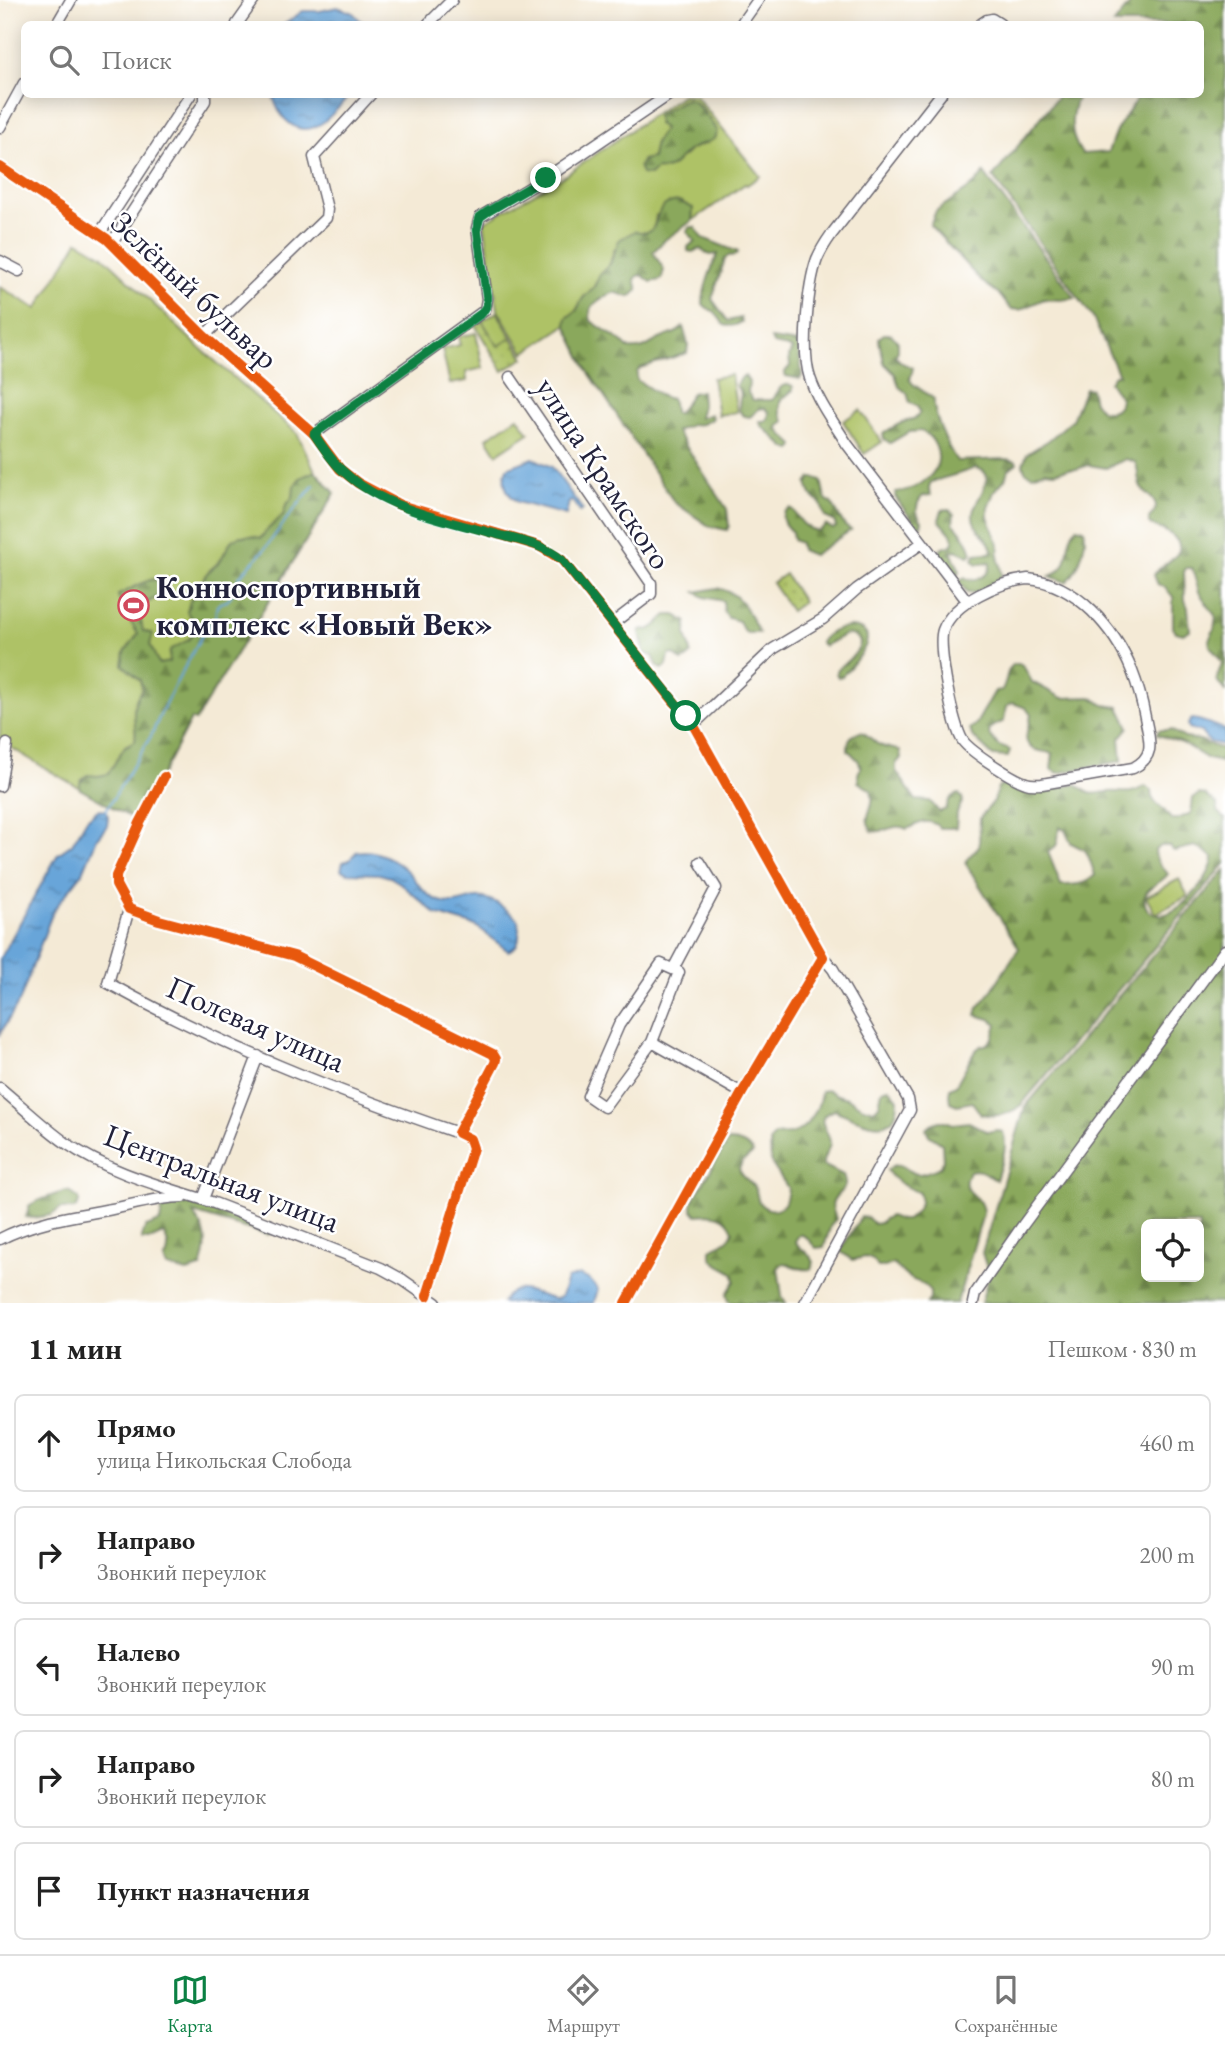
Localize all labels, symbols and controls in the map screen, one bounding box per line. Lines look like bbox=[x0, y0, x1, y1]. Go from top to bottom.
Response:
search box bbox=[21, 21, 1204, 98]
icon: search bbox=[45, 41, 83, 79]
text: Поиск bbox=[101, 43, 172, 77]
route end bbox=[530, 162, 561, 193]
street label: Зелёный бульвар bbox=[102, 201, 288, 379]
street label: улица Крамского bbox=[526, 369, 682, 577]
place label: Конноспортивный комплекс «Новый Век» bbox=[156, 566, 493, 645]
sports icon: Конноспортивный комплекс «Новый Век» bbox=[116, 588, 150, 622]
route start bbox=[670, 700, 701, 731]
street label: Полевая улица bbox=[160, 966, 352, 1082]
street label: Центральная улица bbox=[98, 1114, 346, 1242]
map controls bbox=[1141, 1219, 1204, 1282]
button: locate bbox=[1141, 1219, 1204, 1282]
text: 11 мин bbox=[28, 1329, 122, 1368]
text: Пешком · 830 m bbox=[1048, 1334, 1197, 1364]
text: Прямо bbox=[97, 1411, 176, 1445]
icon: ahead bbox=[30, 1424, 68, 1462]
text: 460 m bbox=[1139, 1428, 1195, 1458]
text: улица Никольская Слобода bbox=[97, 1445, 352, 1475]
text: Направо bbox=[97, 1523, 195, 1557]
icon: right bbox=[30, 1536, 68, 1574]
text: 200 m bbox=[1139, 1540, 1195, 1570]
text: Звонкий переулок bbox=[97, 1557, 266, 1587]
text: Налево bbox=[97, 1635, 180, 1669]
icon: left bbox=[30, 1648, 68, 1686]
text: 90 m bbox=[1150, 1652, 1195, 1682]
text: Звонкий переулок bbox=[97, 1669, 266, 1699]
text: Направо bbox=[97, 1747, 195, 1781]
icon: right bbox=[30, 1760, 68, 1798]
text: 80 m bbox=[1150, 1764, 1195, 1794]
text: Звонкий переулок bbox=[97, 1781, 266, 1811]
icon: arrive bbox=[30, 1872, 68, 1910]
text: Пункт назначения bbox=[97, 1874, 310, 1908]
tab: Карта bbox=[167, 1971, 213, 2038]
tab: Маршрут bbox=[547, 1971, 620, 2038]
tab: Сохранённые bbox=[954, 1971, 1058, 2038]

